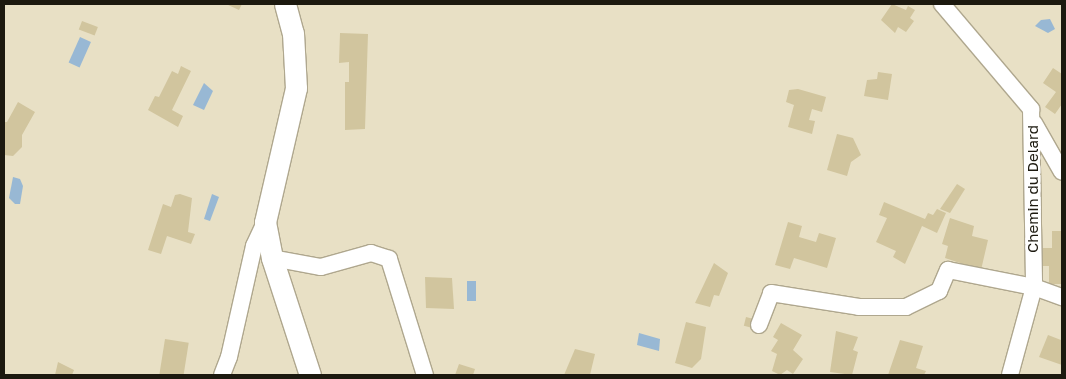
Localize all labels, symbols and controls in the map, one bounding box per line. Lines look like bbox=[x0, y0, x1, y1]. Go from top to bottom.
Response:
street label: Chemin du Delard bbox=[1024, 125, 1042, 253]

